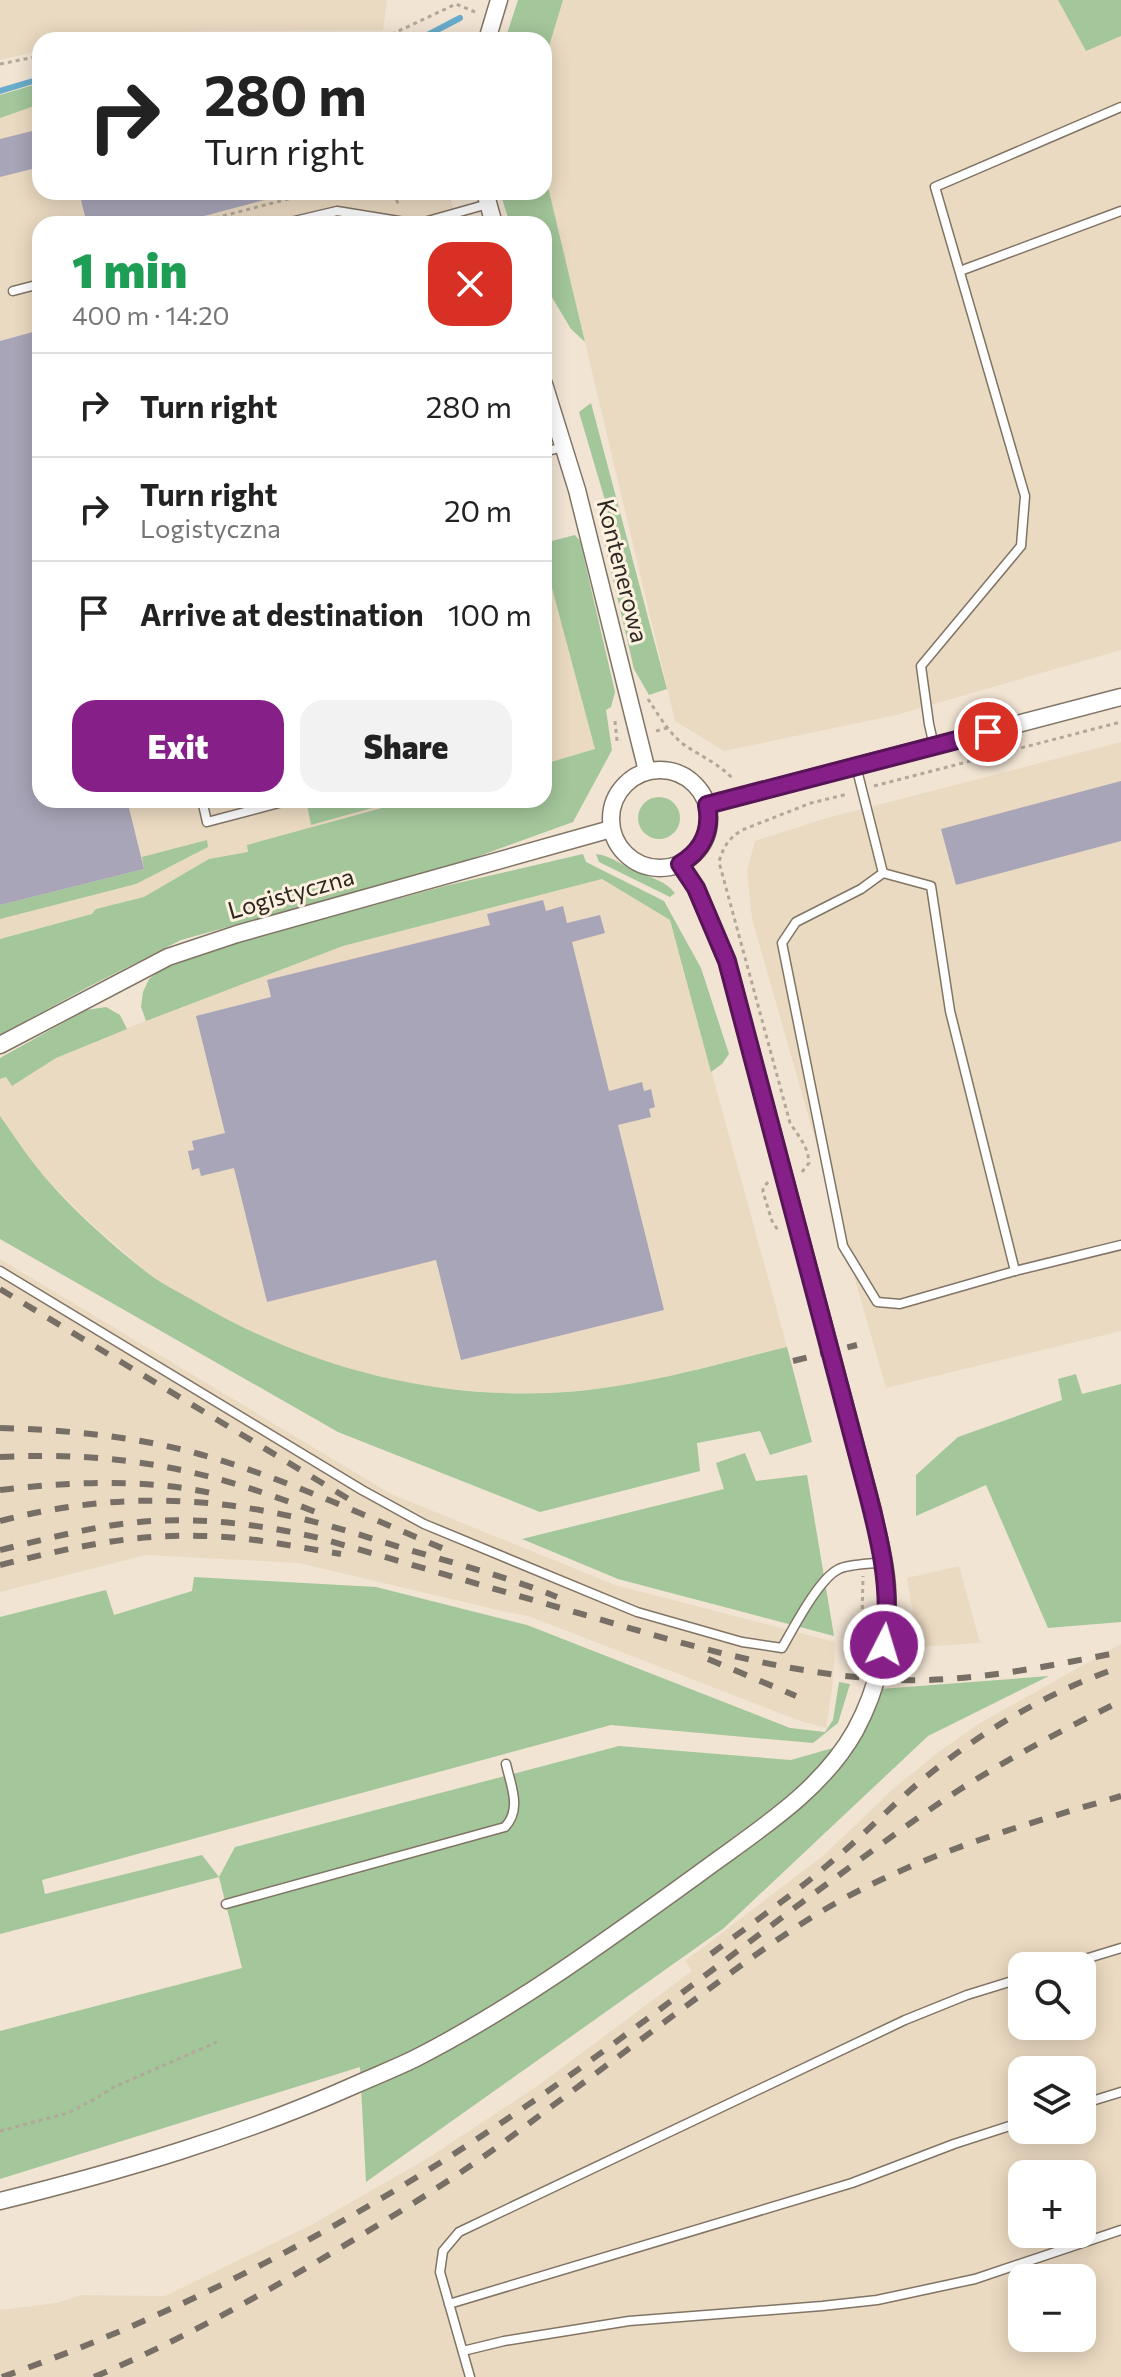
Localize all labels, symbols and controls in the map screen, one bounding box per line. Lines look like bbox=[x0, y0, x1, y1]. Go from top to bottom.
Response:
text: 280 m bbox=[204, 59, 367, 128]
icon: right bbox=[72, 64, 176, 168]
text: Turn right bbox=[204, 128, 365, 172]
text: 1 min bbox=[72, 239, 187, 298]
button: close bbox=[428, 242, 512, 326]
text: 400 m · 14:20 bbox=[72, 299, 229, 330]
icon: right bbox=[72, 383, 116, 427]
text: Turn right bbox=[140, 387, 277, 424]
text: 280 m bbox=[426, 387, 512, 424]
text: Turn right bbox=[140, 475, 277, 512]
icon: right bbox=[72, 487, 116, 531]
text: 20 m bbox=[444, 491, 512, 528]
street label: Kontenerowa bbox=[592, 496, 655, 645]
text: Logistyczna bbox=[140, 512, 281, 543]
icon: arrive bbox=[72, 591, 116, 635]
text: Arrive at destination bbox=[140, 595, 424, 632]
text: 100 m bbox=[448, 595, 532, 632]
pin bbox=[954, 698, 1022, 766]
button: Exit bbox=[72, 700, 284, 792]
button: Share bbox=[300, 700, 512, 792]
icon: arrive bbox=[966, 710, 1010, 754]
street label: Logistyczna bbox=[224, 861, 357, 924]
position arrow bbox=[842, 1603, 926, 1687]
map controls bbox=[1008, 1952, 1096, 2352]
button: search bbox=[1008, 1952, 1096, 2040]
button: layers bbox=[1008, 2056, 1096, 2144]
button: + bbox=[1008, 2160, 1096, 2248]
button: − bbox=[1008, 2264, 1096, 2352]

